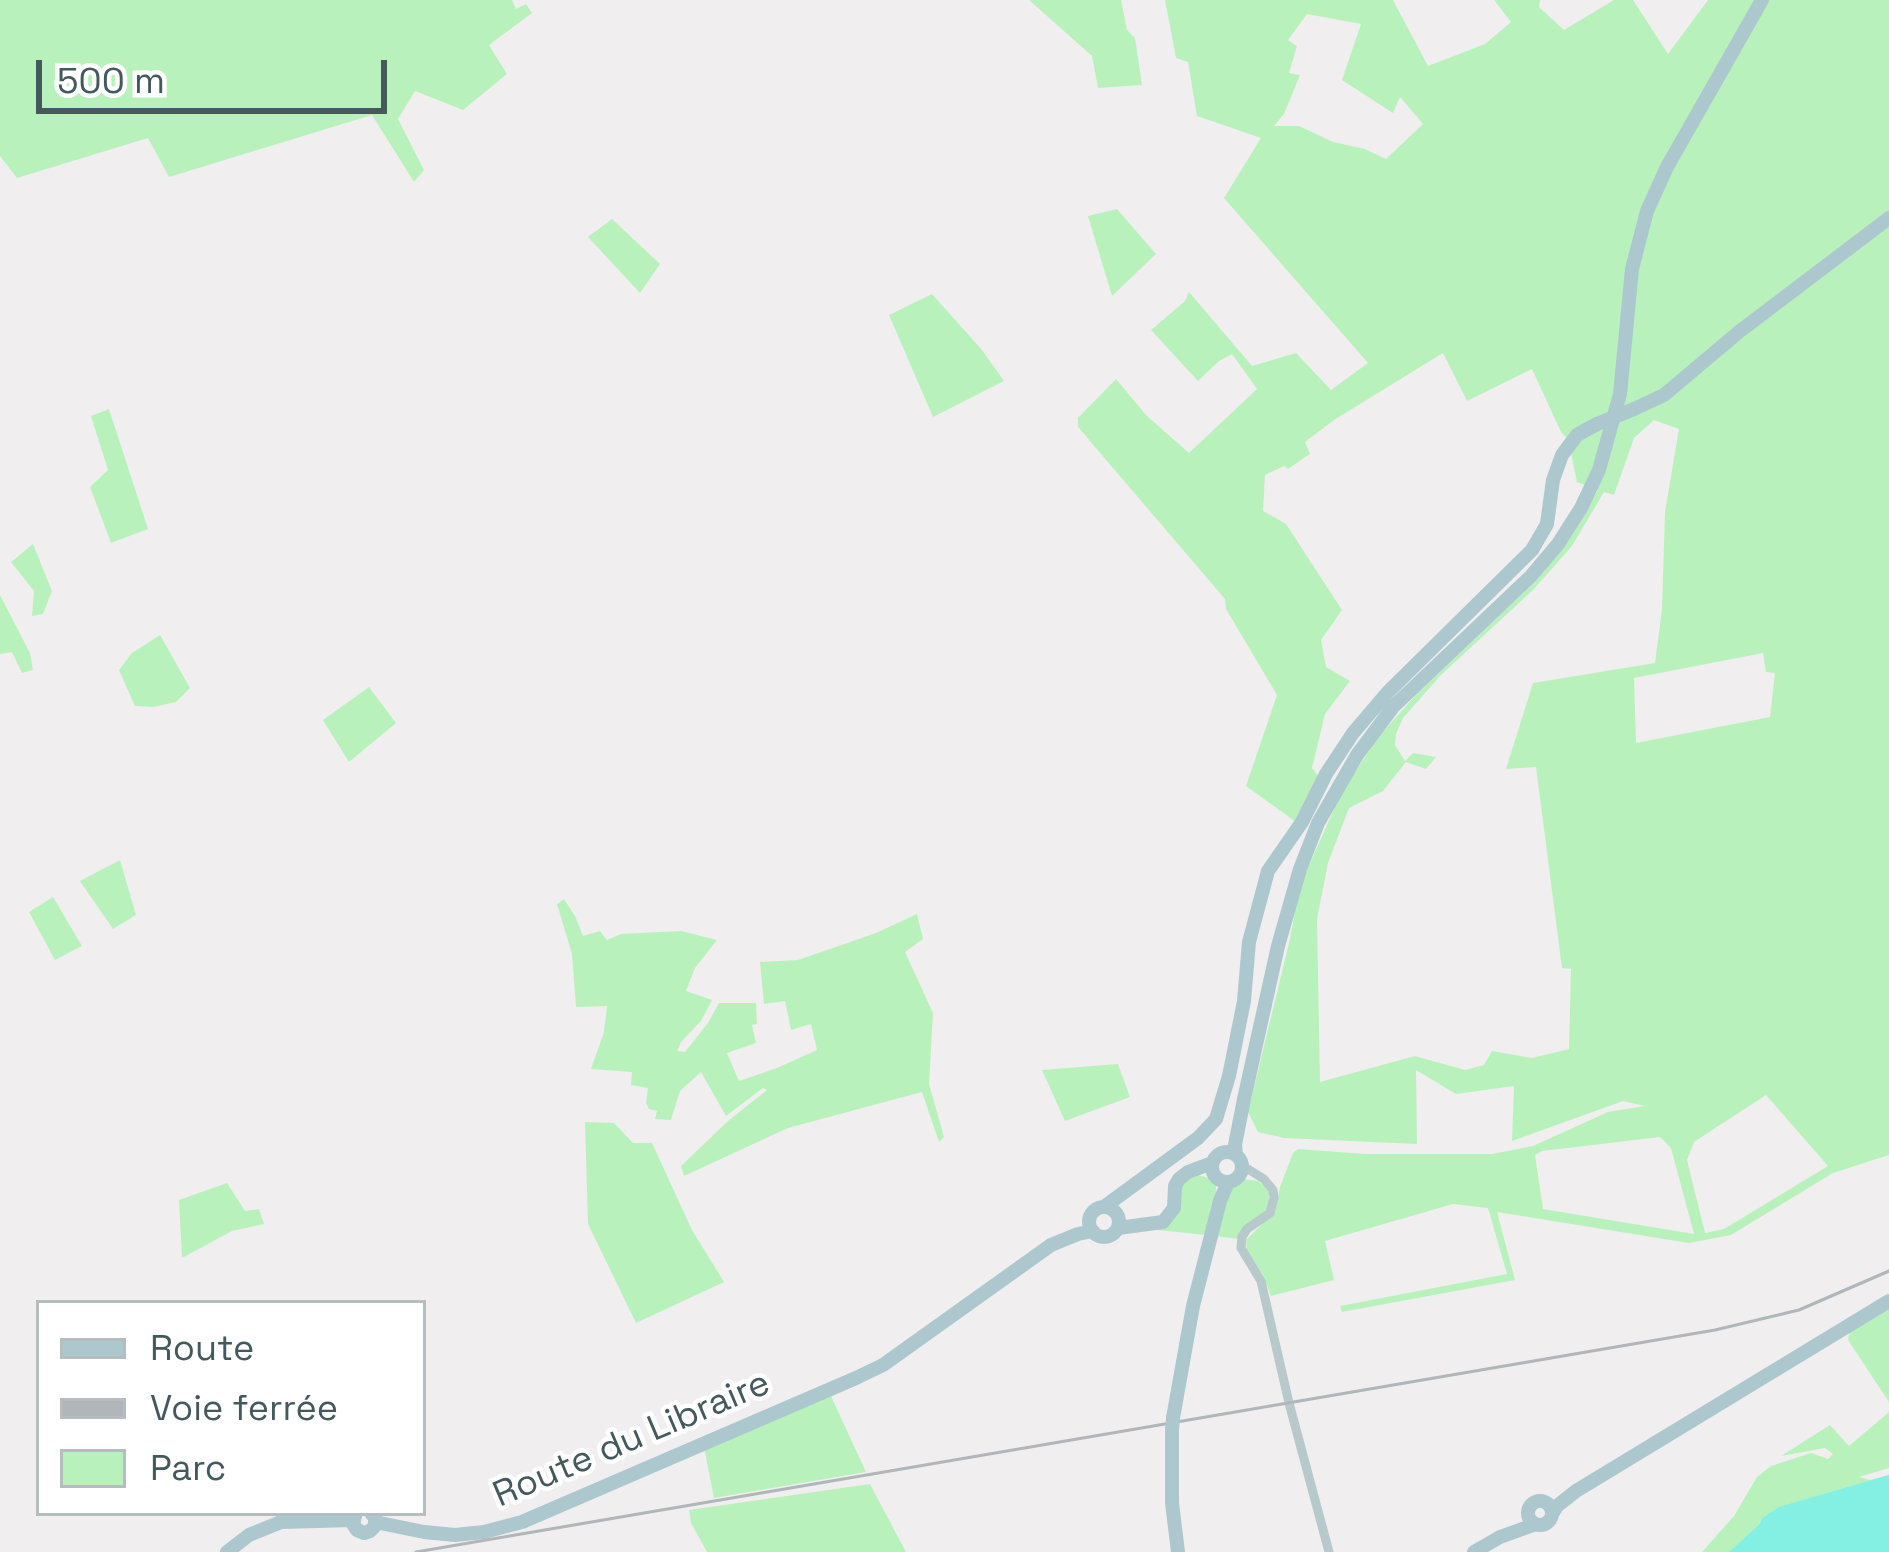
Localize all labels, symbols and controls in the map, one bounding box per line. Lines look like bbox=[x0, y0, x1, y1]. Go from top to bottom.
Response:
scale bar bbox=[42, 36, 393, 110]
text: 500 m bbox=[57, 58, 165, 104]
legend bbox=[36, 1300, 426, 1516]
text: Route bbox=[150, 1325, 254, 1371]
street label: Route du Libraire bbox=[487, 1362, 777, 1518]
text: Voie ferrée bbox=[150, 1385, 338, 1431]
text: Parc bbox=[150, 1445, 226, 1491]

